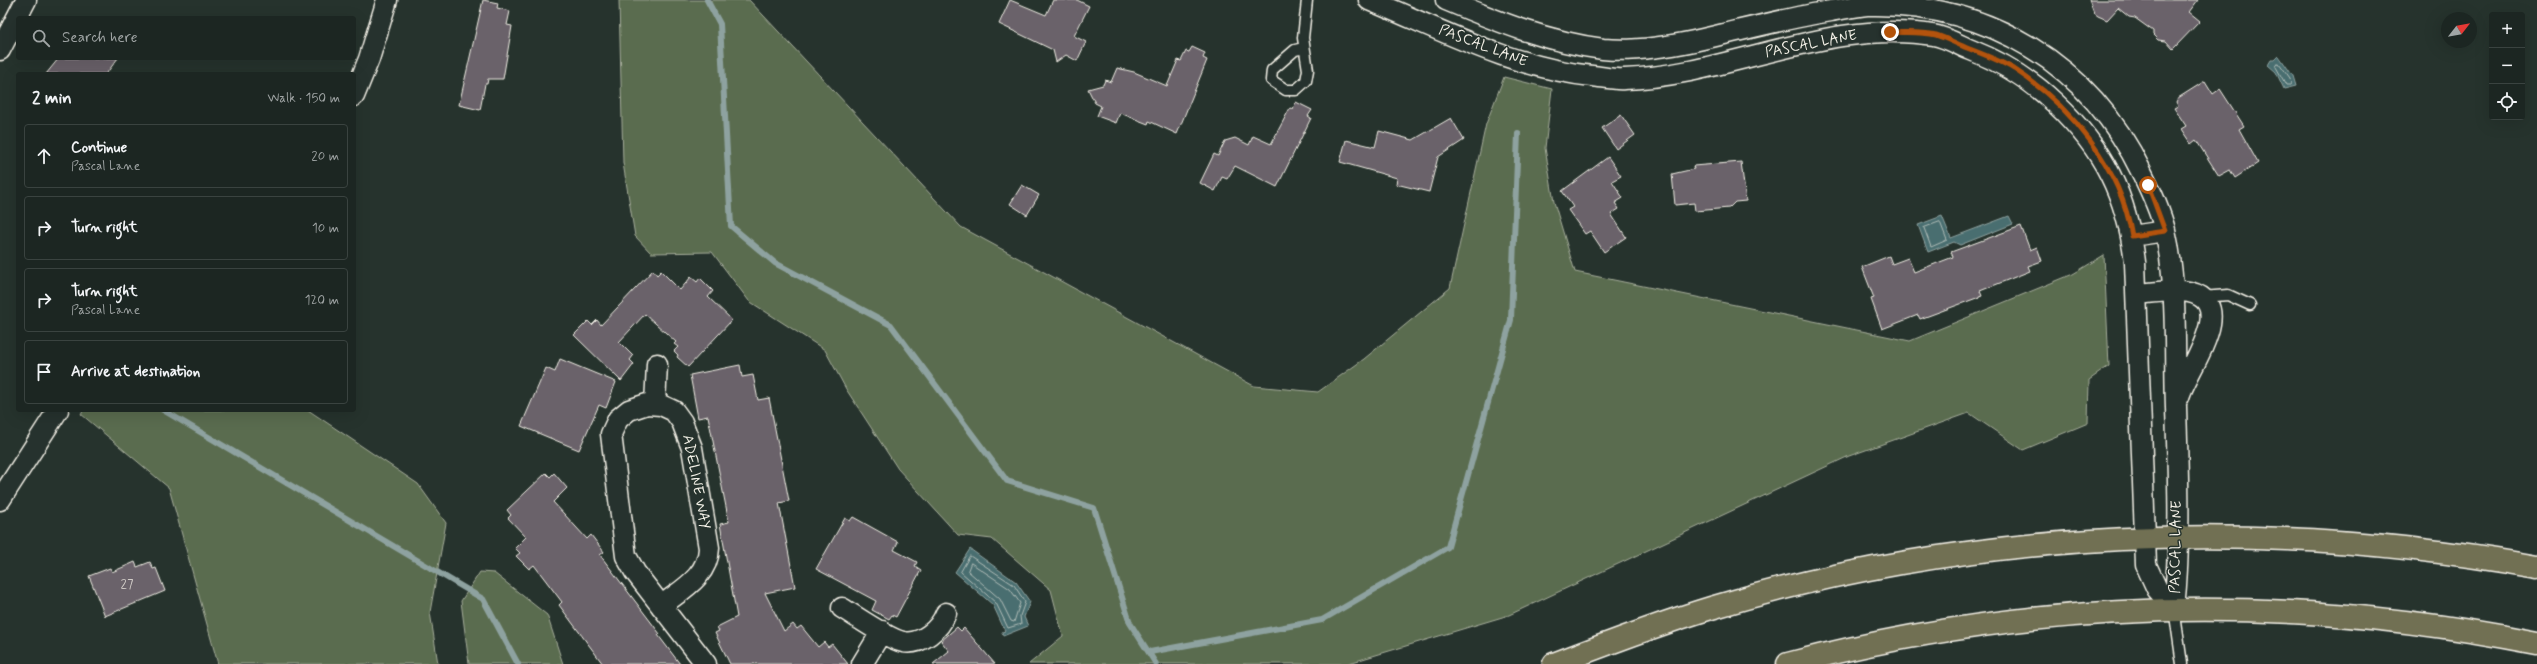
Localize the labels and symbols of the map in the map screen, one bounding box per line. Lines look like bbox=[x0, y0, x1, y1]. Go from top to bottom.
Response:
north arrow bbox=[2441, 12, 2477, 48]
street label: PASCAL LANE bbox=[1436, 20, 1530, 72]
route end bbox=[1881, 23, 1899, 41]
street label: PASCAL LANE bbox=[1763, 25, 1859, 63]
route start bbox=[2139, 176, 2157, 194]
street label: ADELINE WAY bbox=[677, 433, 715, 531]
street label: PASCAL LANE bbox=[2165, 500, 2187, 594]
house number: 27 bbox=[121, 576, 134, 593]

